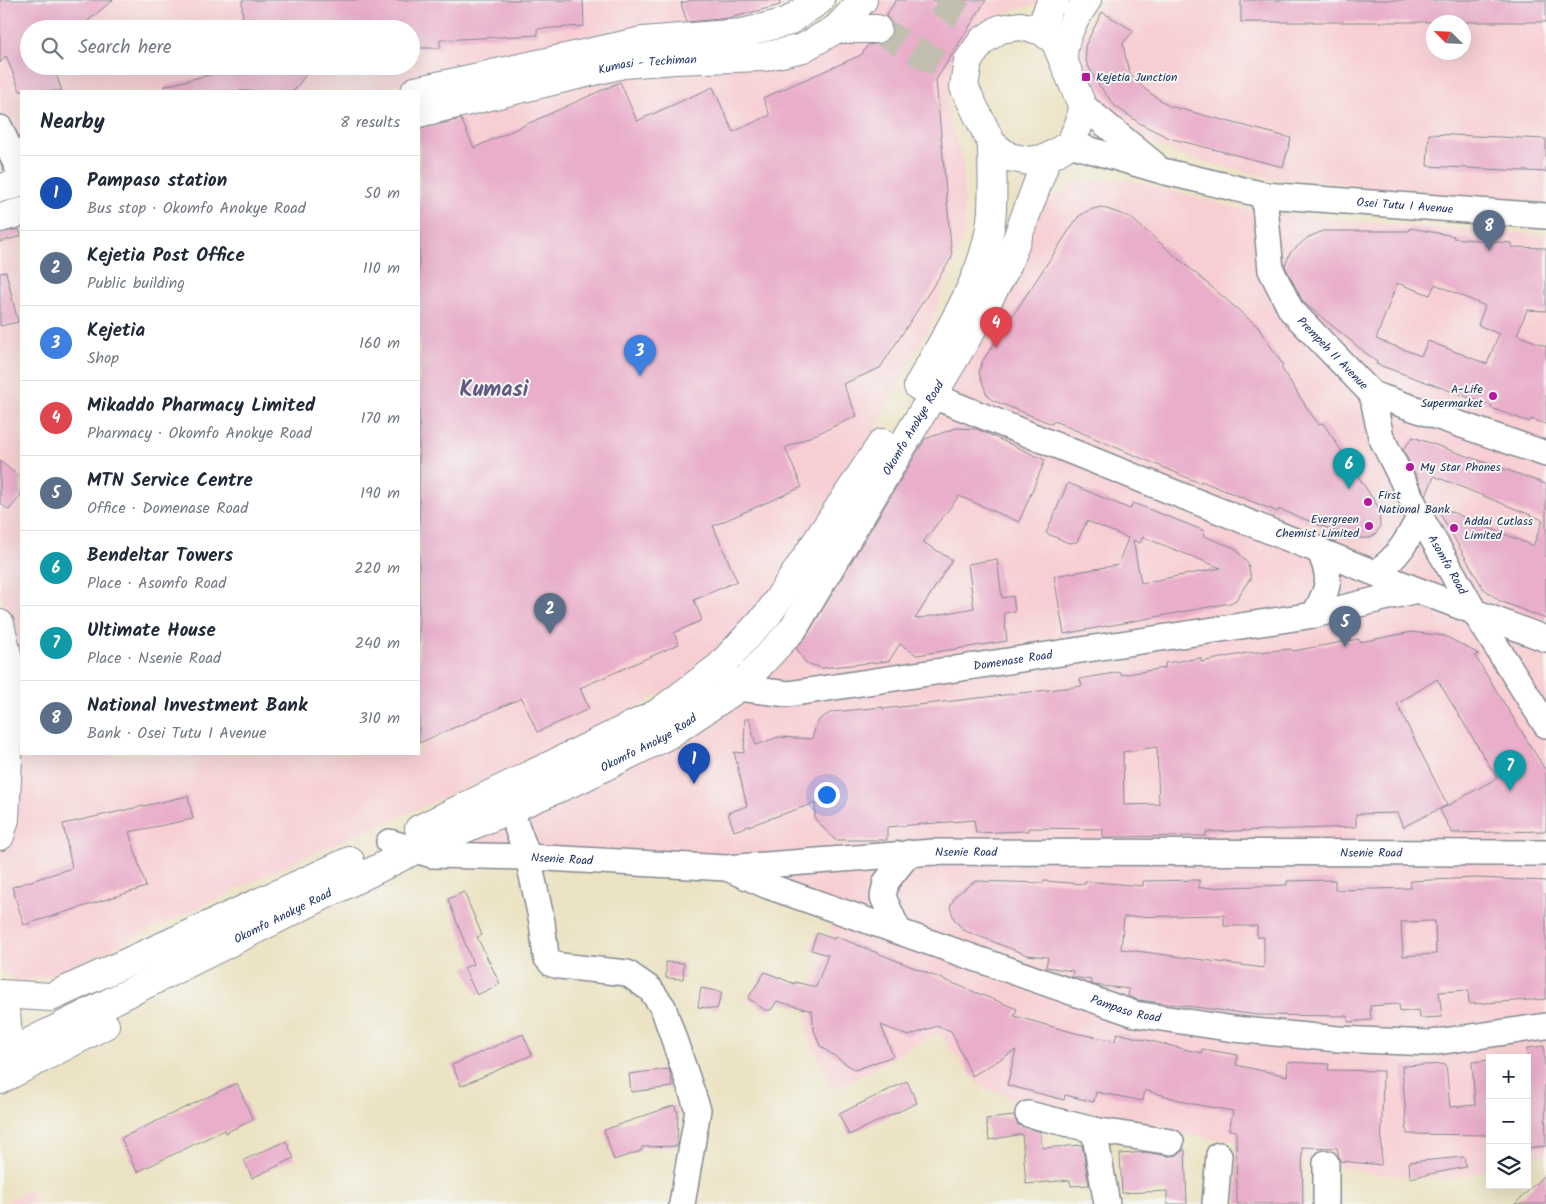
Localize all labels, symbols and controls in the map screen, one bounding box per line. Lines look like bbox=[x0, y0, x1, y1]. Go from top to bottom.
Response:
north arrow bbox=[1426, 15, 1471, 60]
search box bbox=[20, 20, 420, 75]
text: Search here bbox=[78, 33, 172, 63]
icon: search bbox=[38, 34, 66, 62]
street label: Kumasi - Techiman bbox=[596, 50, 697, 80]
place label: Kejetia Junction bbox=[1096, 68, 1177, 87]
marker: Kejetia Junction bbox=[1080, 71, 1092, 83]
text: Nearby bbox=[40, 106, 105, 139]
text: 8 results bbox=[340, 110, 400, 135]
text: Pampaso station bbox=[87, 166, 227, 196]
text: 1 bbox=[54, 181, 58, 206]
text: 50 m bbox=[364, 181, 400, 206]
street label: Osei Tutu I Avenue bbox=[1356, 193, 1455, 219]
text: Bus stop · Okomfo Anokye Road bbox=[87, 196, 306, 221]
pin: 8 bbox=[1473, 210, 1505, 251]
text: Kejetia Post Office bbox=[87, 241, 245, 271]
text: 2 bbox=[51, 256, 61, 281]
text: 110 m bbox=[363, 256, 400, 281]
text: Public building bbox=[87, 271, 185, 296]
pin: 4 bbox=[980, 307, 1012, 348]
street label: Prempeh II Avenue bbox=[1292, 313, 1373, 395]
text: Kejetia bbox=[87, 316, 145, 346]
text: 3 bbox=[52, 331, 60, 356]
text: 160 m bbox=[359, 331, 400, 356]
pin: 3 bbox=[624, 335, 656, 376]
text: Shop bbox=[87, 346, 119, 371]
district label: Kumasi bbox=[459, 373, 530, 408]
street label: Okomfo Anokye Road bbox=[878, 376, 950, 479]
place label: A-Life Supermarket bbox=[1421, 380, 1484, 413]
marker: A-Life Supermarket bbox=[1487, 390, 1499, 402]
text: Mikaddo Pharmacy Limited bbox=[87, 391, 315, 421]
text: 4 bbox=[52, 406, 60, 431]
text: 170 m bbox=[360, 406, 400, 431]
text: Pharmacy · Okomfo Anokye Road bbox=[87, 421, 312, 446]
pin: 6 bbox=[1333, 448, 1365, 489]
place label: My Star Phones bbox=[1420, 458, 1501, 477]
marker: My Star Phones bbox=[1404, 461, 1416, 473]
text: MTN Service Centre bbox=[87, 466, 253, 496]
text: 5 bbox=[52, 481, 60, 506]
text: 190 m bbox=[360, 481, 400, 506]
place label: First National Bank bbox=[1378, 486, 1450, 519]
text: Office · Domenase Road bbox=[87, 496, 248, 521]
marker: First National Bank bbox=[1362, 496, 1374, 508]
place label: Evergreen Chemist Limited bbox=[1275, 510, 1360, 543]
place label: Addai Cutlass Limited bbox=[1464, 512, 1533, 545]
marker: Evergreen Chemist Limited bbox=[1363, 520, 1375, 532]
marker: Addai Cutlass Limited bbox=[1448, 522, 1460, 534]
street label: Asomfo Road bbox=[1423, 531, 1472, 599]
text: Bendeltar Towers bbox=[87, 541, 233, 571]
text: 6 bbox=[52, 556, 60, 581]
text: 220 m bbox=[354, 556, 400, 581]
text: Place · Asomfo Road bbox=[87, 571, 226, 596]
pin: 2 bbox=[534, 593, 566, 634]
pin: 5 bbox=[1329, 606, 1361, 647]
text: Ultimate House bbox=[87, 616, 216, 646]
text: 7 bbox=[52, 631, 60, 656]
text: 240 m bbox=[355, 631, 400, 656]
street label: Domenase Road bbox=[972, 645, 1055, 676]
text: Place · Nsenie Road bbox=[87, 646, 221, 671]
text: National Investment Bank bbox=[87, 691, 307, 721]
text: 8 bbox=[51, 706, 61, 731]
text: 310 m bbox=[359, 706, 400, 731]
street label: Okomfo Anokye Road bbox=[597, 709, 702, 777]
text: Bank · Osei Tutu I Avenue bbox=[87, 721, 266, 746]
pin: 1 bbox=[678, 743, 710, 784]
pin: 7 bbox=[1494, 750, 1526, 791]
your location bbox=[814, 782, 840, 808]
street label: Nsenie Road bbox=[935, 843, 998, 862]
street label: Nsenie Road bbox=[1340, 844, 1403, 863]
street label: Nsenie Road bbox=[530, 848, 595, 871]
street label: Okomfo Anokye Road bbox=[231, 883, 336, 949]
street label: Pampaso Road bbox=[1088, 990, 1163, 1028]
map controls bbox=[1486, 1054, 1531, 1189]
button: + bbox=[1486, 1054, 1531, 1099]
button: − bbox=[1486, 1099, 1531, 1144]
button: layers bbox=[1486, 1144, 1531, 1189]

